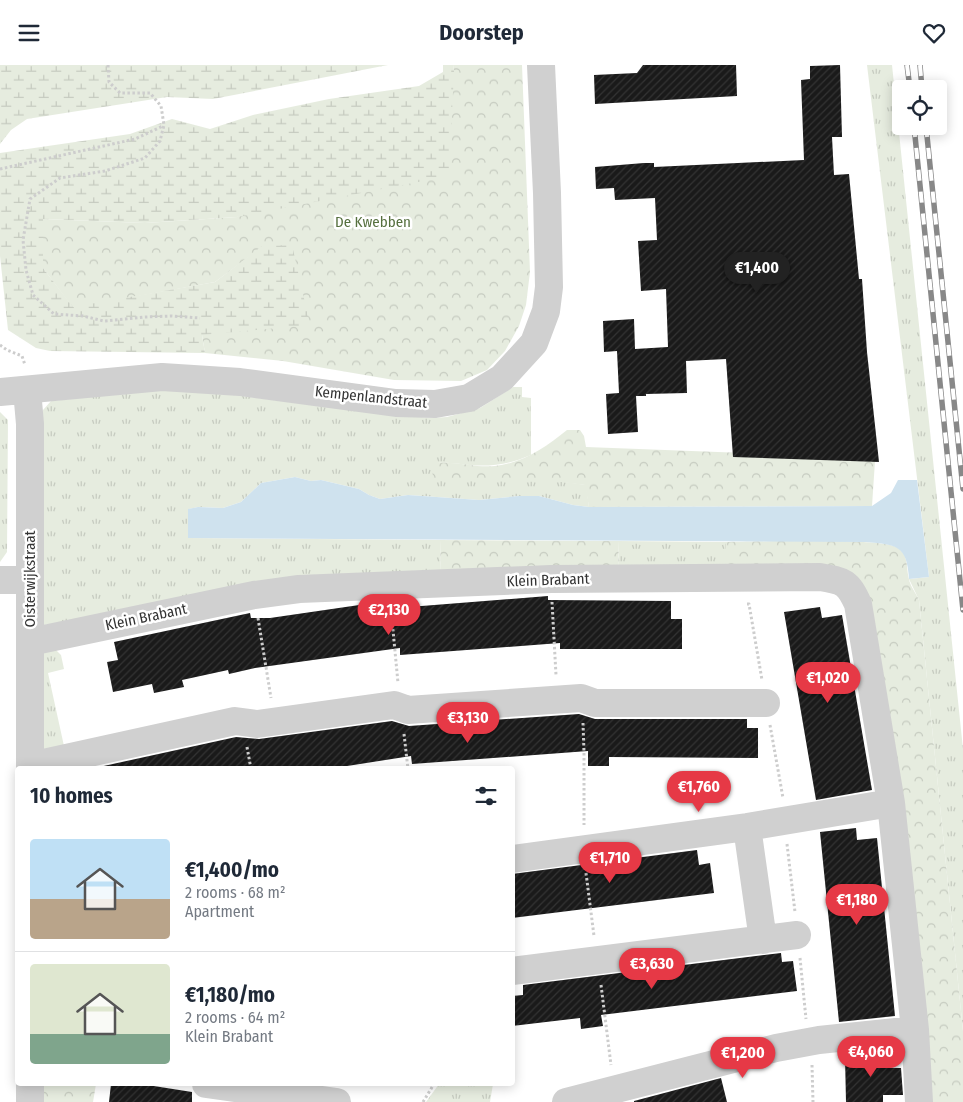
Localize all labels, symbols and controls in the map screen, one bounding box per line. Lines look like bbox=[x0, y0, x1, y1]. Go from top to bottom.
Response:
icon: menu bbox=[15, 19, 43, 47]
text: Doorstep bbox=[439, 19, 524, 46]
icon: heart bbox=[920, 19, 948, 47]
map controls bbox=[892, 80, 947, 135]
button: locate bbox=[892, 80, 947, 135]
park label: De Kwebben bbox=[335, 213, 411, 231]
pin: €1,400 bbox=[716, 251, 798, 294]
text: €1,400 bbox=[735, 258, 779, 277]
street label: Kempenlandstraat bbox=[314, 382, 428, 412]
street label: Oisterwijkstraat bbox=[21, 530, 39, 627]
street label: Klein Brabant bbox=[506, 570, 590, 590]
pin: €2,130 bbox=[348, 593, 430, 636]
street label: Klein Brabant bbox=[104, 600, 188, 634]
text: €2,130 bbox=[369, 600, 409, 619]
pin: €1,020 bbox=[787, 661, 869, 704]
text: €1,020 bbox=[807, 668, 850, 687]
pin: €3,130 bbox=[427, 701, 509, 744]
text: €3,130 bbox=[447, 708, 489, 727]
pin: €1,760 bbox=[658, 771, 740, 813]
text: €1,760 bbox=[678, 777, 720, 796]
icon: filters bbox=[472, 782, 500, 810]
text: 10 homes bbox=[30, 783, 113, 809]
pin: €1,710 bbox=[569, 841, 651, 884]
text: €1,710 bbox=[590, 848, 630, 867]
text: €1,400/mo bbox=[185, 857, 279, 883]
icon: home bbox=[70, 859, 130, 919]
text: 2 rooms · 68 m² bbox=[185, 883, 286, 902]
pin: €1,180 bbox=[816, 883, 898, 926]
text: €1,180 bbox=[837, 890, 877, 909]
text: Apartment bbox=[185, 902, 254, 921]
pin: €3,630 bbox=[611, 947, 693, 990]
text: €3,630 bbox=[630, 954, 674, 973]
text: €1,180/mo bbox=[185, 982, 275, 1008]
icon: home bbox=[70, 984, 130, 1044]
text: 2 rooms · 64 m² bbox=[185, 1008, 285, 1027]
text: Klein Brabant bbox=[185, 1027, 273, 1046]
pin: €4,060 bbox=[830, 1035, 912, 1078]
pin: €1,200 bbox=[702, 1037, 784, 1079]
text: €4,060 bbox=[848, 1042, 894, 1061]
text: €1,200 bbox=[721, 1043, 765, 1062]

